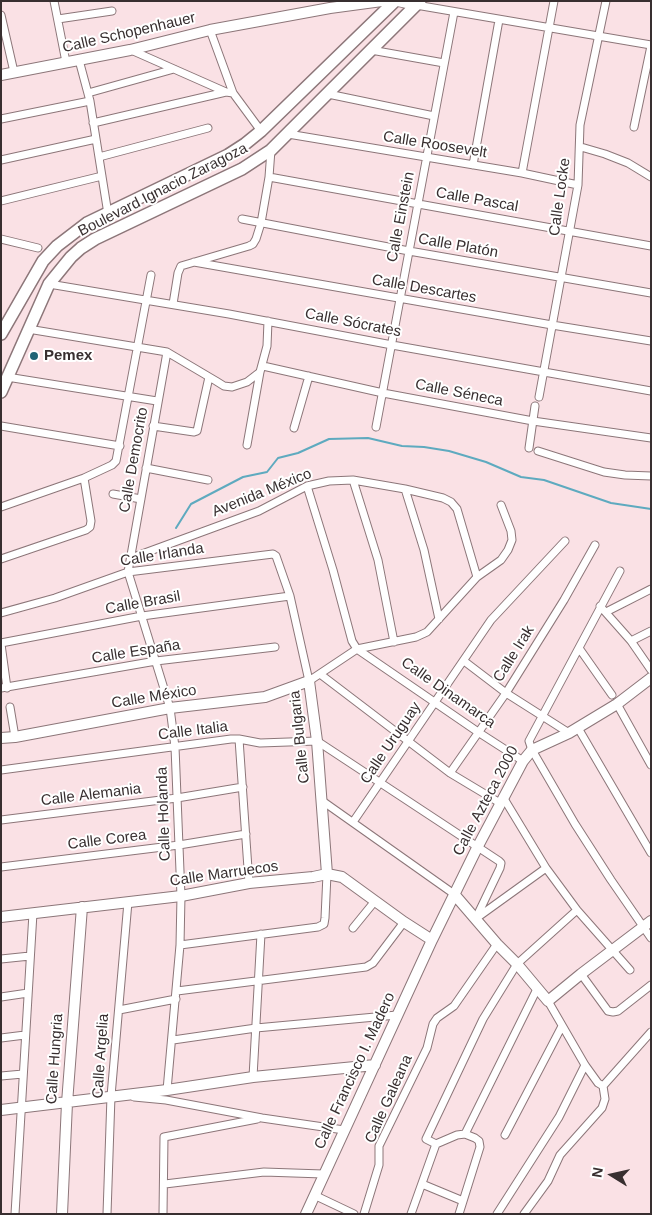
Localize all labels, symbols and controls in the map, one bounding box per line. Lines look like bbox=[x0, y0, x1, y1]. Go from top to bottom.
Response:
street label: Calle Schopenhauer bbox=[61, 9, 197, 57]
street label: Calle Roosevelt bbox=[382, 128, 488, 162]
street label: Boulevard Ignacio Zaragoza bbox=[75, 139, 251, 241]
street label: Calle Locke bbox=[546, 157, 574, 237]
street label: Calle Einstein bbox=[383, 170, 419, 264]
street label: Calle Pascal bbox=[434, 184, 520, 216]
street label: Calle Platón bbox=[417, 230, 499, 262]
street label: Calle Descartes bbox=[370, 271, 478, 307]
street label: Calle Sócrates bbox=[303, 305, 403, 341]
place label: Pemex bbox=[44, 347, 92, 365]
marker: Pemex bbox=[28, 350, 40, 362]
street label: Calle Séneca bbox=[413, 376, 505, 410]
street label: Calle Democrito bbox=[116, 406, 152, 514]
street label: Avenida México bbox=[210, 465, 314, 521]
street label: Calle Irlanda bbox=[119, 540, 205, 570]
street label: Calle Brasil bbox=[104, 588, 182, 618]
street label: Calle Irak bbox=[490, 622, 538, 686]
street label: Calle España bbox=[91, 636, 181, 668]
street label: Calle Dinamarca bbox=[397, 654, 499, 732]
street label: Calle México bbox=[110, 681, 198, 713]
street label: Calle Bulgaria bbox=[286, 690, 314, 784]
street label: Calle Uruguay bbox=[357, 699, 425, 787]
street label: Calle Italia bbox=[157, 718, 229, 744]
street label: Calle Azteca 2000 bbox=[449, 743, 523, 859]
street label: Calle Holanda bbox=[153, 767, 175, 861]
street label: Calle Alemania bbox=[40, 780, 142, 810]
street label: Calle Corea bbox=[67, 826, 147, 854]
street label: Calle Marruecos bbox=[169, 857, 279, 891]
street label: Calle Francisco I. Madero bbox=[311, 990, 399, 1152]
street label: Calle Hungria bbox=[43, 1013, 67, 1105]
street label: Calle Argelia bbox=[89, 1013, 113, 1099]
street label: Calle Galeana bbox=[361, 1052, 417, 1146]
north arrow bbox=[587, 1150, 637, 1200]
text: N bbox=[588, 1166, 606, 1179]

